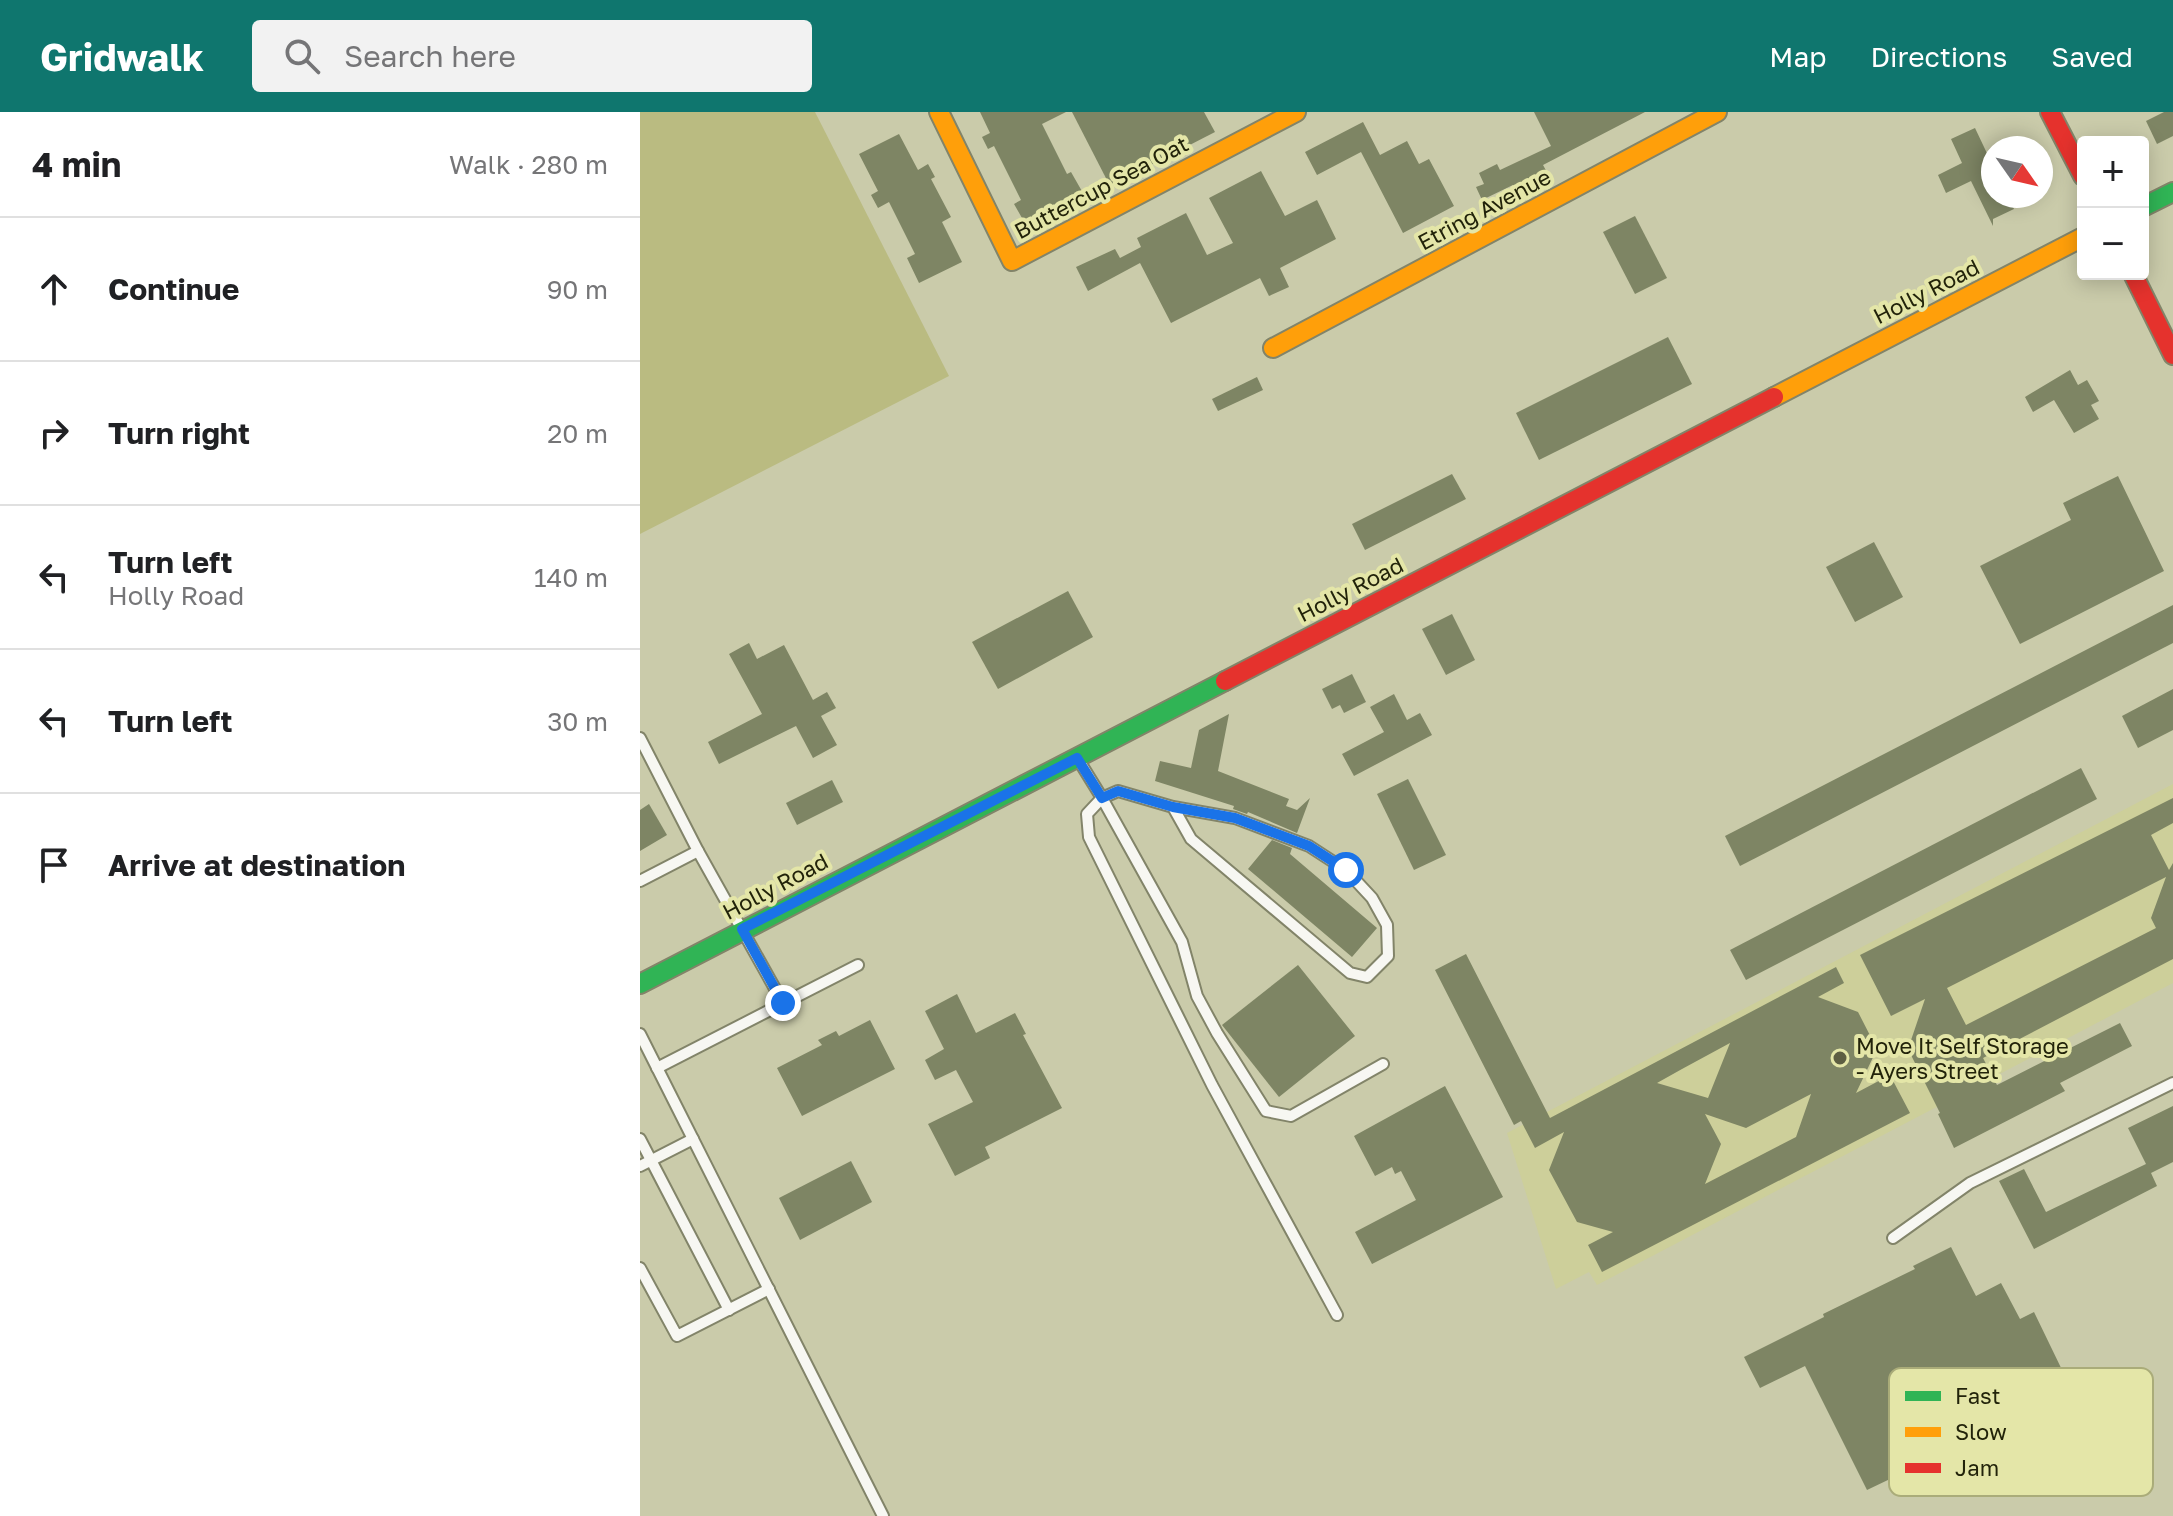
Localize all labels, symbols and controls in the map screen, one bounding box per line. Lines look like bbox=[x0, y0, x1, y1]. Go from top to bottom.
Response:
search box bbox=[252, 20, 812, 92]
text: Gridwalk bbox=[40, 34, 204, 79]
icon: search bbox=[280, 34, 324, 78]
text: Search here bbox=[344, 38, 516, 74]
text: Map bbox=[1769, 40, 1826, 73]
text: Directions bbox=[1870, 40, 2007, 73]
text: Saved bbox=[2051, 40, 2133, 73]
street label: Buttercup Sea Oat bbox=[1009, 130, 1193, 244]
north arrow bbox=[1981, 136, 2053, 208]
map controls bbox=[2077, 136, 2149, 280]
button: + bbox=[2077, 136, 2149, 208]
text: 4 min bbox=[32, 144, 121, 184]
text: Walk · 280 m bbox=[449, 149, 608, 180]
street label: Etring Avenue bbox=[1413, 163, 1555, 255]
button: − bbox=[2077, 208, 2149, 280]
street label: Holly Road bbox=[1869, 253, 1983, 329]
icon: ahead bbox=[32, 267, 76, 311]
text: Continue bbox=[108, 271, 239, 307]
text: 90 m bbox=[547, 274, 608, 305]
icon: right bbox=[32, 411, 76, 455]
text: Turn right bbox=[108, 415, 250, 451]
text: 20 m bbox=[547, 418, 608, 449]
text: Turn left bbox=[108, 544, 233, 580]
street label: Holly Road bbox=[1293, 551, 1407, 627]
icon: left bbox=[32, 555, 76, 599]
text: 140 m bbox=[534, 562, 608, 593]
text: Holly Road bbox=[108, 580, 244, 611]
icon: left bbox=[32, 699, 76, 743]
text: Turn left bbox=[108, 703, 233, 739]
text: 30 m bbox=[547, 706, 608, 737]
icon: arrive bbox=[32, 843, 76, 887]
text: Arrive at destination bbox=[108, 847, 405, 883]
street label: Holly Road bbox=[718, 847, 832, 925]
route start bbox=[1328, 852, 1364, 888]
route end bbox=[765, 985, 801, 1021]
place label: Move It Self Storage - Ayers Street bbox=[1856, 1032, 2069, 1084]
marker: Move It Self Storage - Ayers Street bbox=[1831, 1049, 1849, 1067]
legend bbox=[1889, 1368, 2153, 1496]
text: Fast bbox=[1955, 1382, 2001, 1409]
text: Slow bbox=[1955, 1418, 2007, 1445]
text: Jam bbox=[1955, 1454, 1999, 1481]

